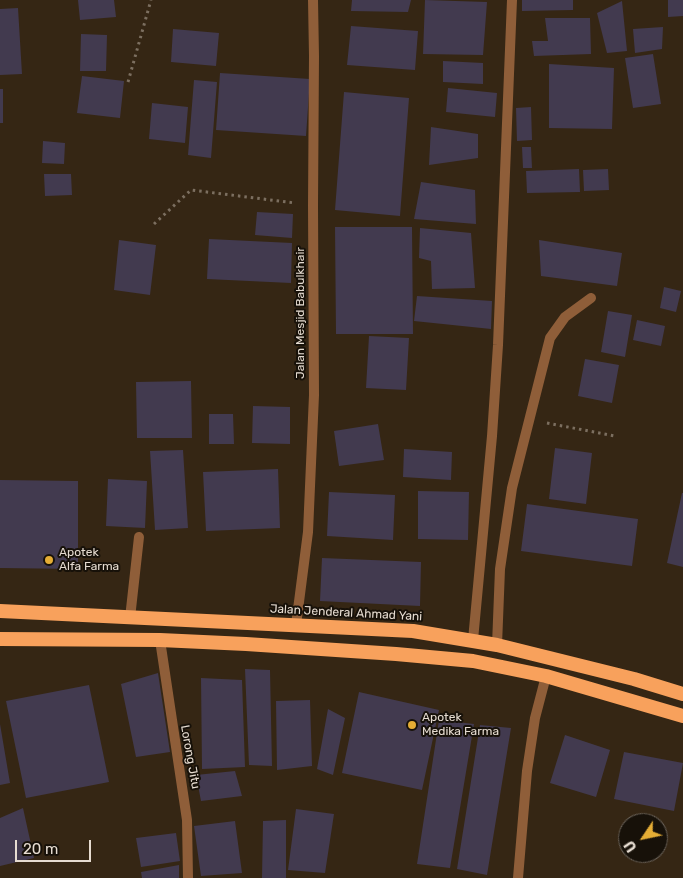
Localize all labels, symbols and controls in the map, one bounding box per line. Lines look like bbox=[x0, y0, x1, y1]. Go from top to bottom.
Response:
street label: Jalan Mesjid Babulkhair bbox=[294, 247, 308, 379]
place label: Apotek Alfa Farma bbox=[59, 546, 119, 574]
marker: Apotek Alfa Farma bbox=[43, 554, 55, 566]
street label: Jalan Jenderal Ahmad Yani bbox=[270, 602, 422, 624]
place label: Apotek Medika Farma bbox=[422, 711, 499, 739]
marker: Apotek Medika Farma bbox=[406, 719, 418, 731]
street label: Lorong Jitu bbox=[177, 724, 203, 790]
north arrow bbox=[618, 813, 668, 863]
scale bar bbox=[18, 830, 94, 862]
text: U bbox=[621, 837, 641, 855]
text: 20 m bbox=[23, 840, 58, 858]

